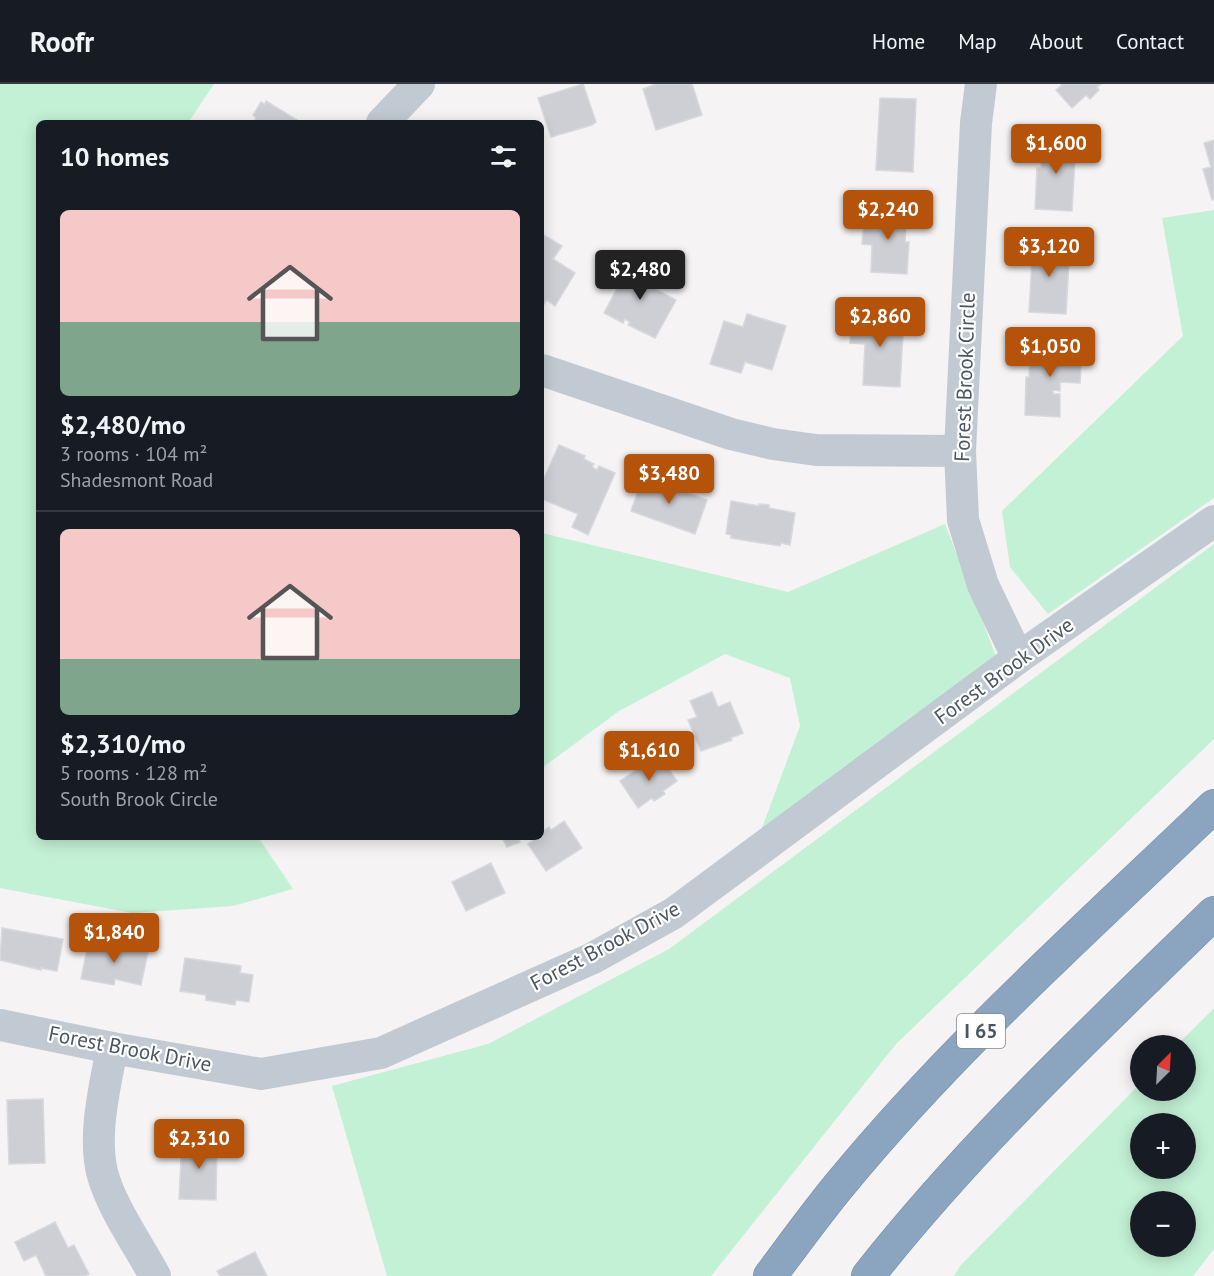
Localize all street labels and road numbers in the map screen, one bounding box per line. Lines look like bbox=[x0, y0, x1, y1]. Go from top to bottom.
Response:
street label: Forest Brook Circle bbox=[948, 292, 981, 462]
street label: Forest Brook Drive bbox=[929, 611, 1079, 730]
street label: Forest Brook Drive bbox=[525, 895, 684, 996]
road number: I 65 bbox=[957, 1014, 1005, 1048]
street label: Forest Brook Drive bbox=[46, 1019, 214, 1078]

